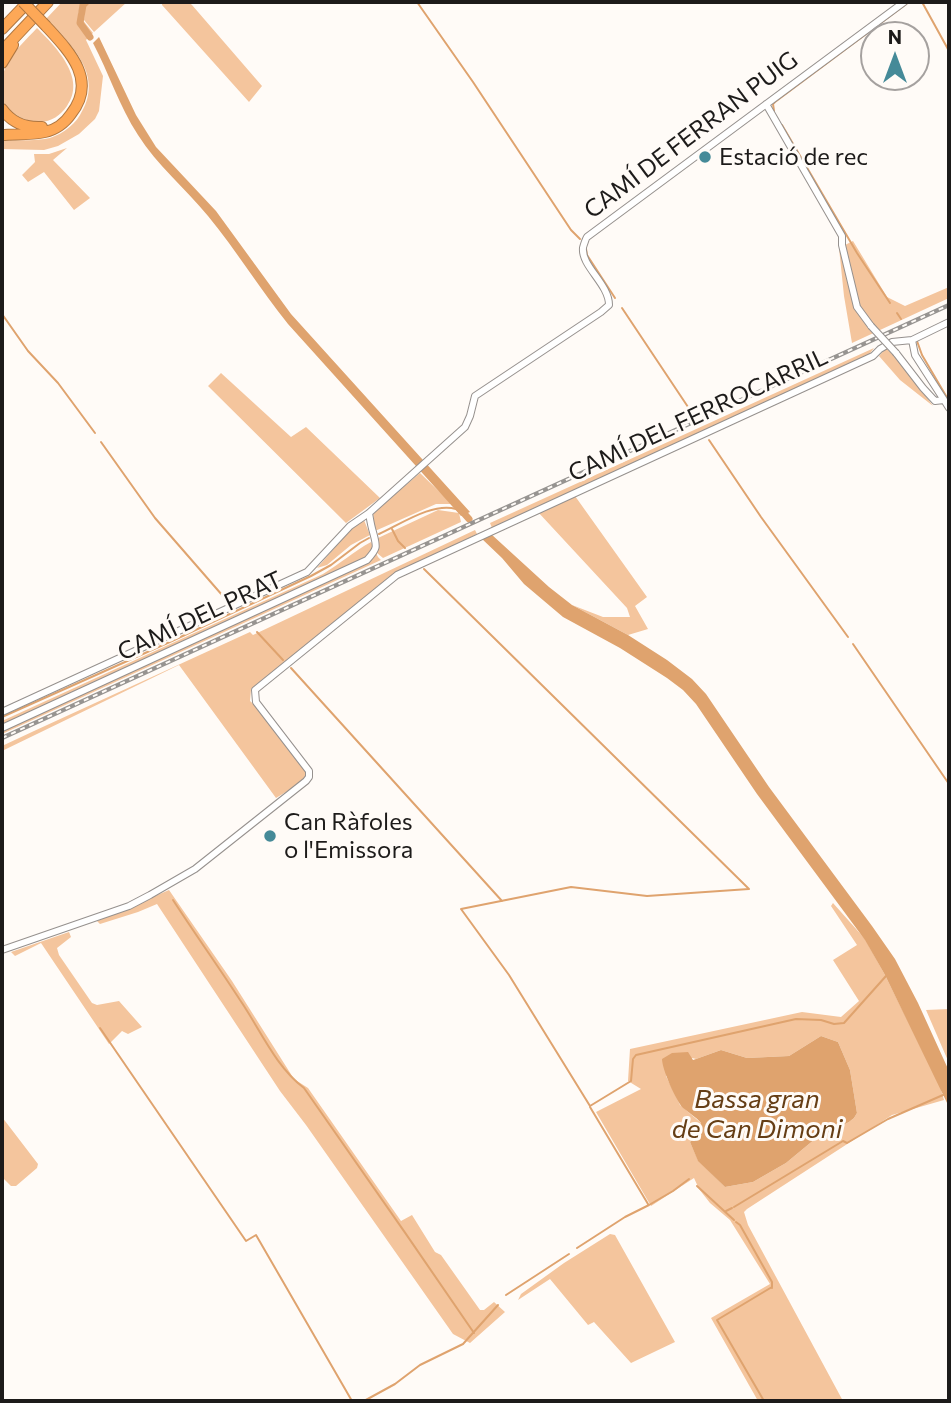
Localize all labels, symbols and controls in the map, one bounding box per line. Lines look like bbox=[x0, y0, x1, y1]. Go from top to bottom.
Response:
north arrow bbox=[860, 21, 930, 91]
text: N bbox=[888, 25, 902, 48]
street label: CAMÍ DE FERRAN PUIG bbox=[578, 45, 804, 225]
place label: Estació de rec bbox=[719, 143, 868, 171]
marker: Estació de rec bbox=[697, 149, 713, 165]
street label: CAMÍ DEL FERROCARRIL bbox=[564, 342, 832, 488]
street label: CAMÍ DEL PRAT bbox=[113, 565, 287, 667]
place label: Can Ràfoles o l'Emissora bbox=[284, 808, 413, 864]
marker: Can Ràfoles o l'Emissora bbox=[262, 828, 278, 844]
water label: Bassa gran de Can Dimoni bbox=[672, 1083, 842, 1144]

